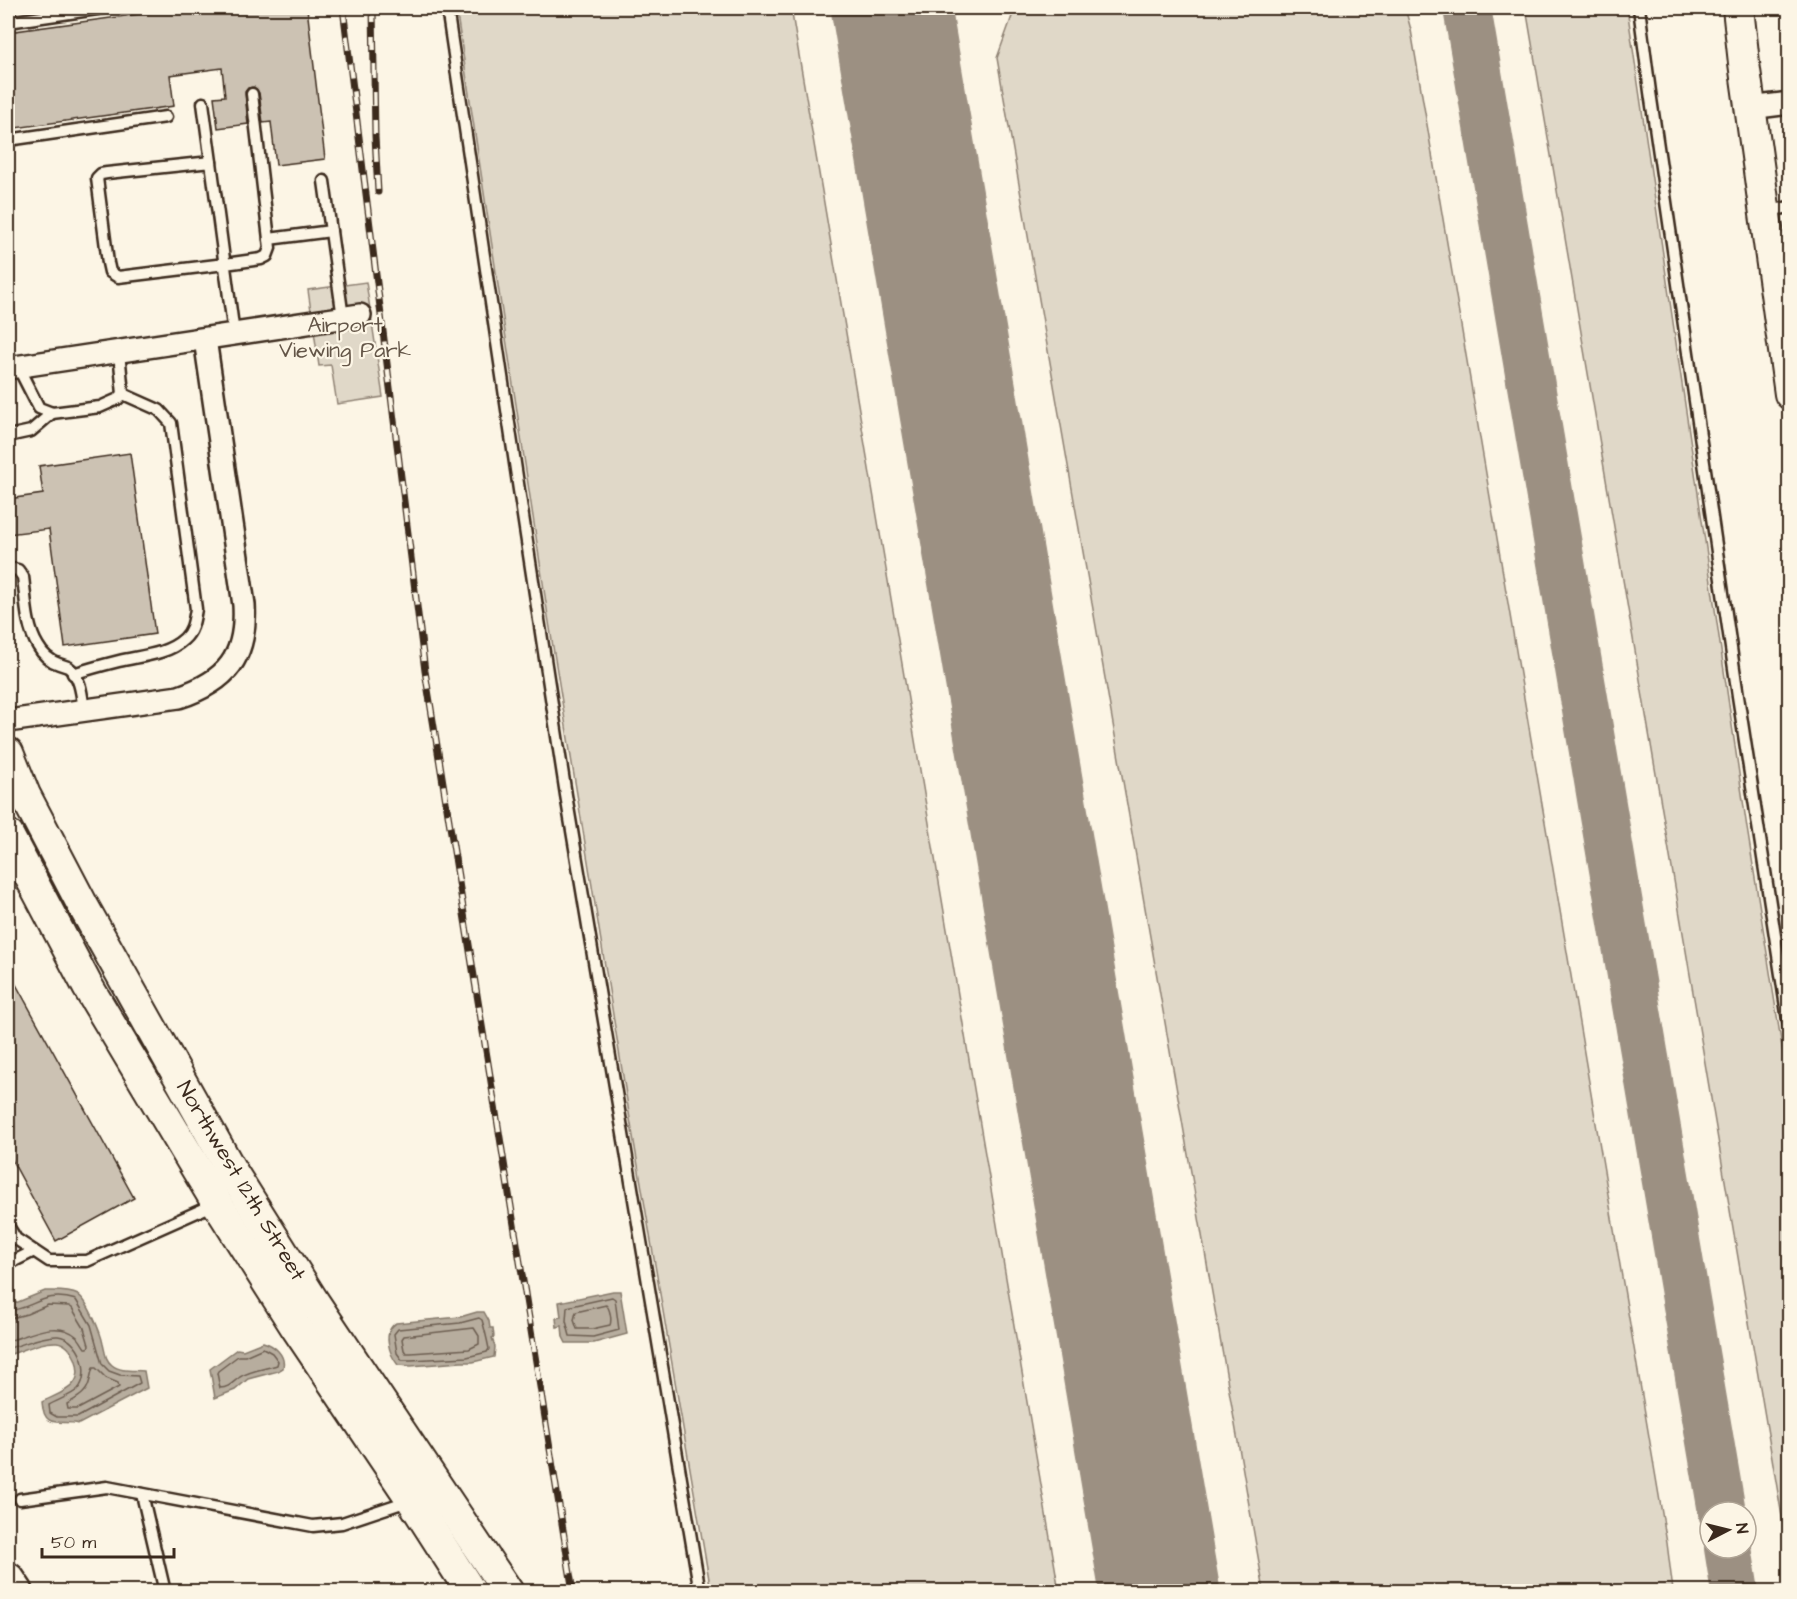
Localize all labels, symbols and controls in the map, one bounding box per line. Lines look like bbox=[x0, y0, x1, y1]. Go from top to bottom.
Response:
park label: Airport Viewing Park bbox=[279, 310, 412, 367]
street label: Northwest 12th Street bbox=[169, 1075, 313, 1287]
north arrow bbox=[1698, 1500, 1758, 1560]
scale bar bbox=[42, 1521, 174, 1559]
text: N bbox=[1730, 1522, 1753, 1535]
text: 50 m bbox=[51, 1530, 96, 1555]

